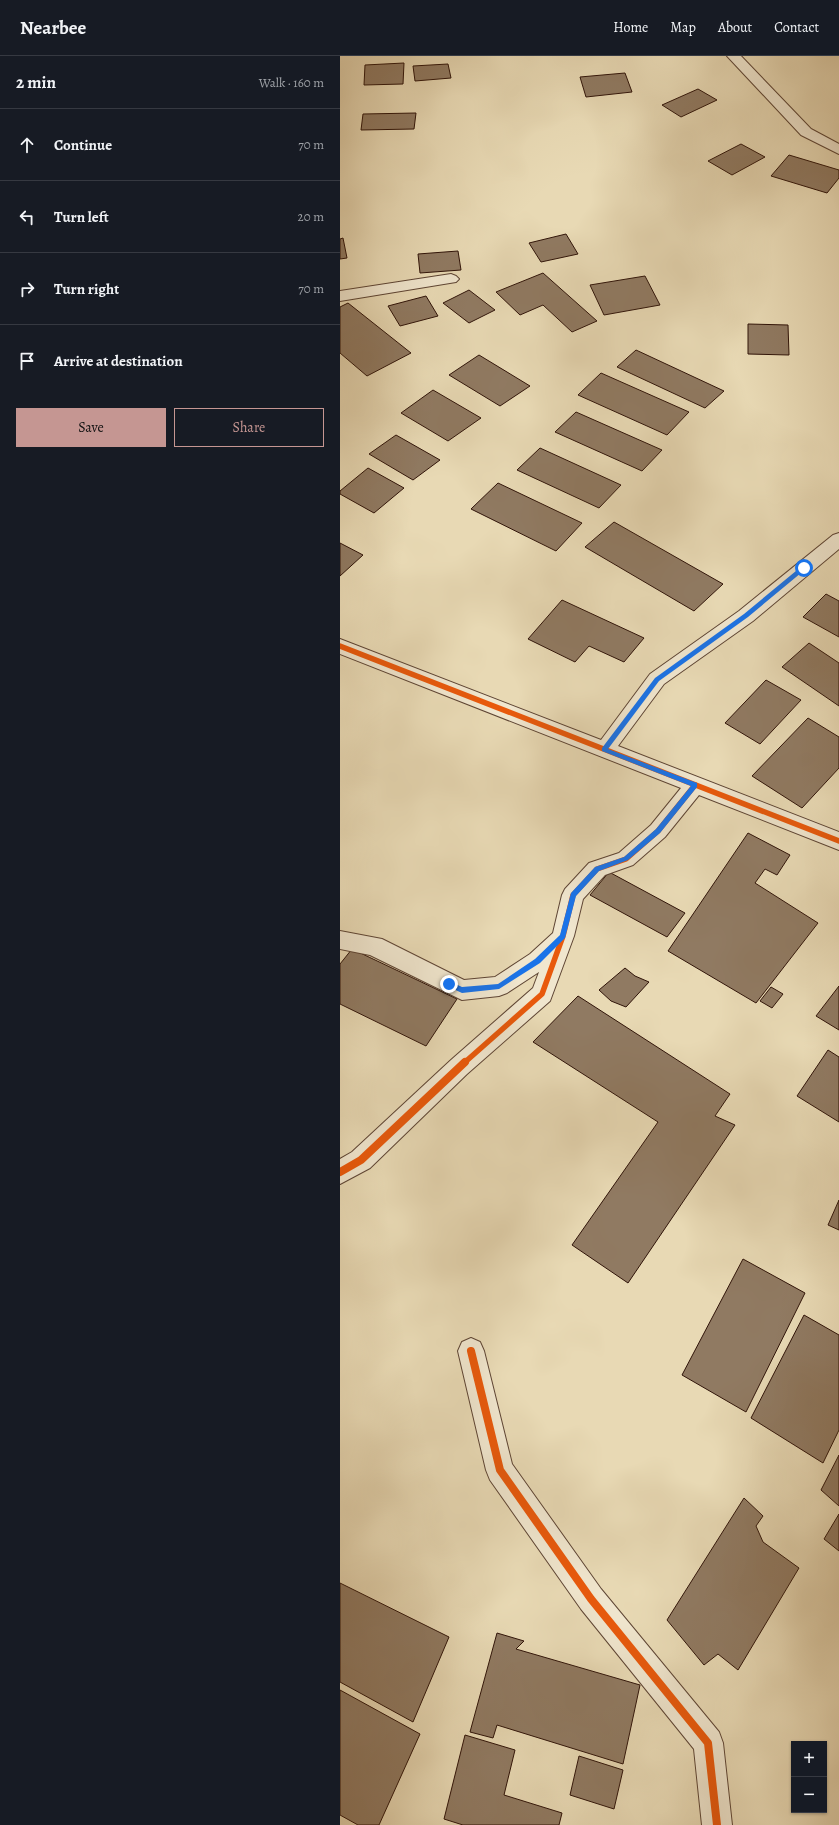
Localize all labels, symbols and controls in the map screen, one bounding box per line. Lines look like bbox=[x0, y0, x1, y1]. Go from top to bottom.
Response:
text: Nearbee bbox=[20, 15, 86, 41]
text: Home bbox=[613, 18, 648, 37]
text: Map bbox=[670, 18, 696, 37]
text: About bbox=[718, 18, 752, 37]
text: Contact bbox=[774, 18, 819, 37]
text: 2 min bbox=[16, 71, 56, 94]
text: Walk · 160 m bbox=[259, 74, 324, 91]
icon: ahead bbox=[16, 134, 38, 156]
text: Continue bbox=[54, 135, 112, 155]
text: 70 m bbox=[298, 136, 324, 153]
icon: left bbox=[16, 206, 38, 228]
text: Turn left bbox=[54, 207, 109, 227]
text: 20 m bbox=[298, 208, 324, 225]
icon: right bbox=[16, 278, 38, 300]
text: Turn right bbox=[54, 279, 119, 299]
text: 70 m bbox=[298, 280, 324, 297]
icon: arrive bbox=[16, 350, 38, 372]
text: Arrive at destination bbox=[54, 351, 183, 371]
button: Save bbox=[16, 408, 166, 447]
button: Share bbox=[174, 408, 324, 447]
route start bbox=[795, 559, 813, 577]
route end bbox=[440, 975, 458, 993]
map controls bbox=[791, 1741, 827, 1813]
button: + bbox=[791, 1741, 827, 1777]
button: − bbox=[791, 1777, 827, 1813]

